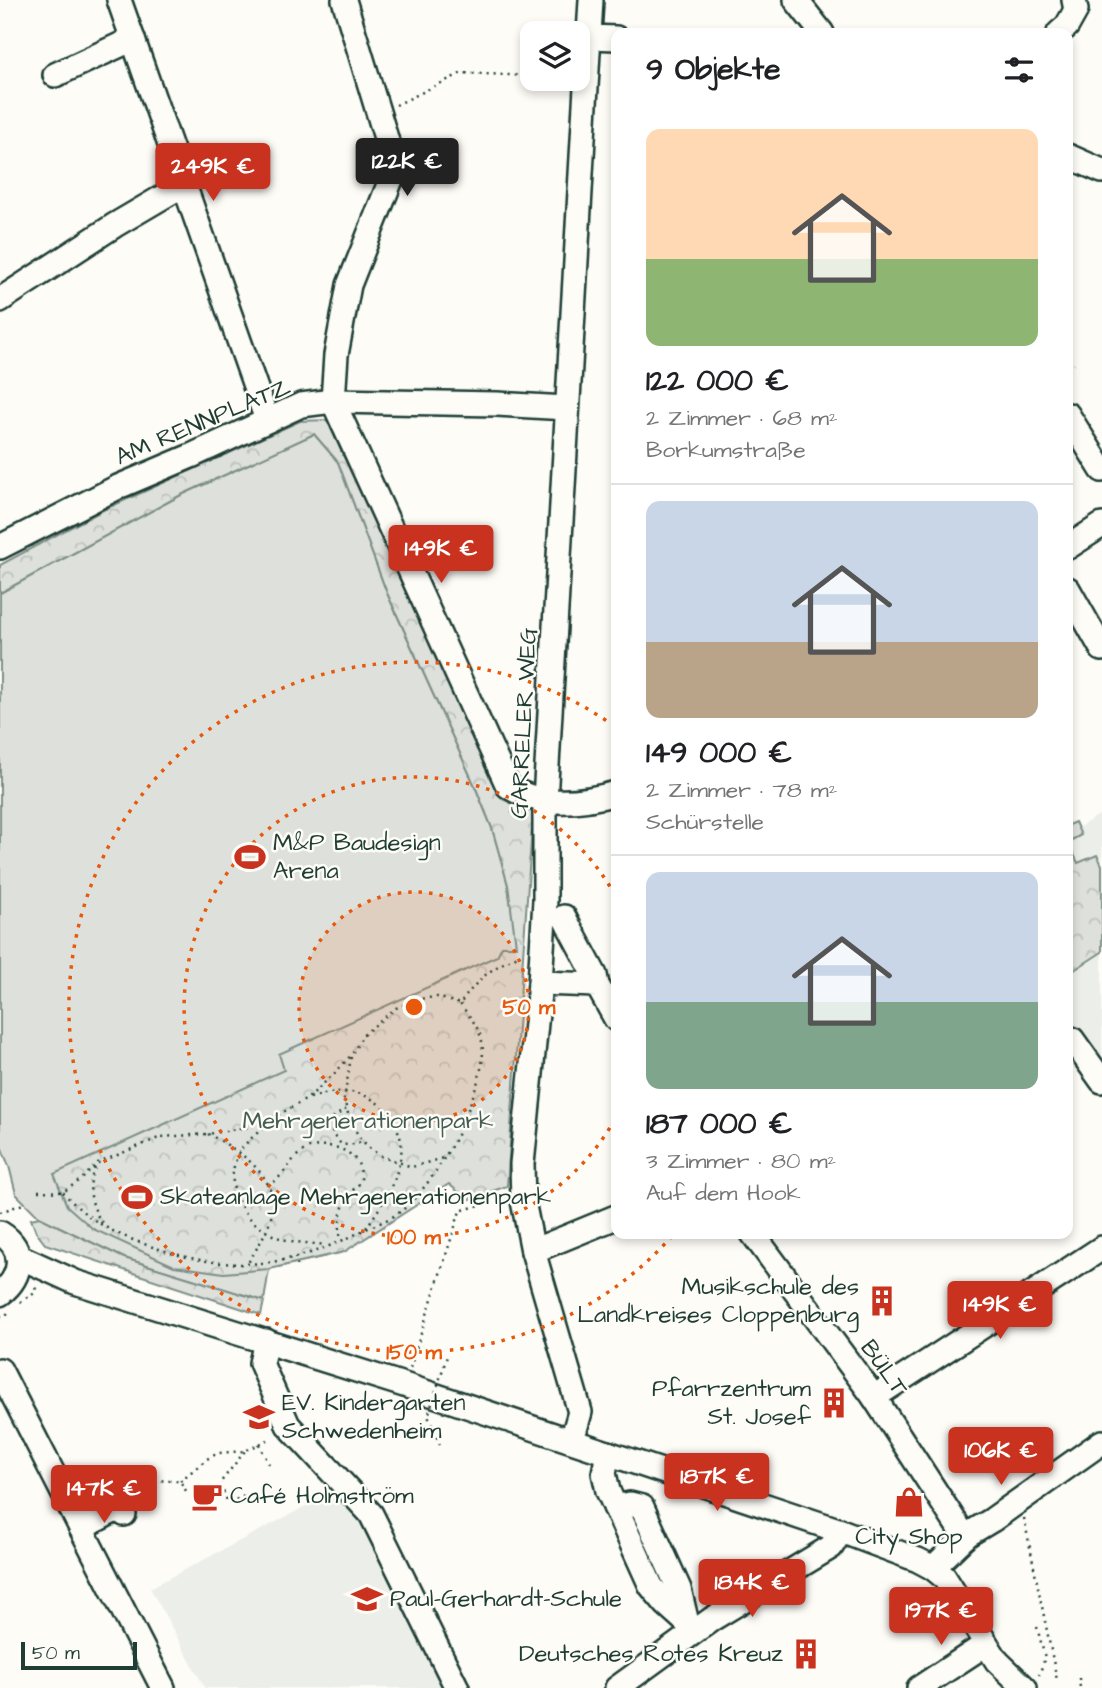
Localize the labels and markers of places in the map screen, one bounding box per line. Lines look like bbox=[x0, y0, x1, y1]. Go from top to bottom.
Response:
pin: 122K € bbox=[350, 138, 464, 198]
pin: 249K € bbox=[156, 144, 270, 203]
pin: 149K € bbox=[384, 526, 498, 585]
place label: M&P Baudesign Arena bbox=[273, 826, 441, 888]
sports icon: M&P Baudesign Arena bbox=[233, 840, 267, 874]
centre of rings bbox=[402, 995, 426, 1019]
sports icon: Skateanlage Mehrgenerationenpark bbox=[120, 1180, 154, 1214]
place label: Skateanlage Mehrgenerationenpark bbox=[160, 1180, 552, 1215]
place label: Musikschule des Landkreises Cloppenburg bbox=[577, 1270, 859, 1333]
pin: 149K € bbox=[943, 1282, 1057, 1341]
building icon: Musikschule des Landkreises Cloppenburg bbox=[865, 1284, 899, 1318]
place label: Pfarrzentrum St. Josef bbox=[652, 1372, 812, 1434]
place label: EV. Kindergarten Schwedenheim bbox=[282, 1386, 465, 1448]
building icon: Pfarrzentrum St. Josef bbox=[817, 1386, 851, 1420]
school or university icon: EV. Kindergarten Schwedenheim bbox=[242, 1400, 276, 1434]
pin: 106K € bbox=[944, 1428, 1058, 1487]
pin: 187K € bbox=[660, 1454, 774, 1513]
pin: 147K € bbox=[47, 1466, 161, 1525]
cafe icon: Café Holmström bbox=[190, 1479, 224, 1513]
place label: Café Holmström bbox=[230, 1479, 414, 1513]
shop icon: City Shop bbox=[892, 1485, 926, 1519]
place label: City Shop bbox=[855, 1520, 963, 1555]
pin: 184K € bbox=[695, 1560, 809, 1619]
school or university icon: Paul-Gerhardt-Schule bbox=[350, 1582, 384, 1616]
place label: Paul-Gerhardt-Schule bbox=[390, 1582, 622, 1616]
pin: 197K € bbox=[884, 1588, 998, 1647]
place label: Deutsches Rotes Kreuz bbox=[519, 1637, 783, 1671]
building icon: Deutsches Rotes Kreuz bbox=[789, 1637, 823, 1671]

